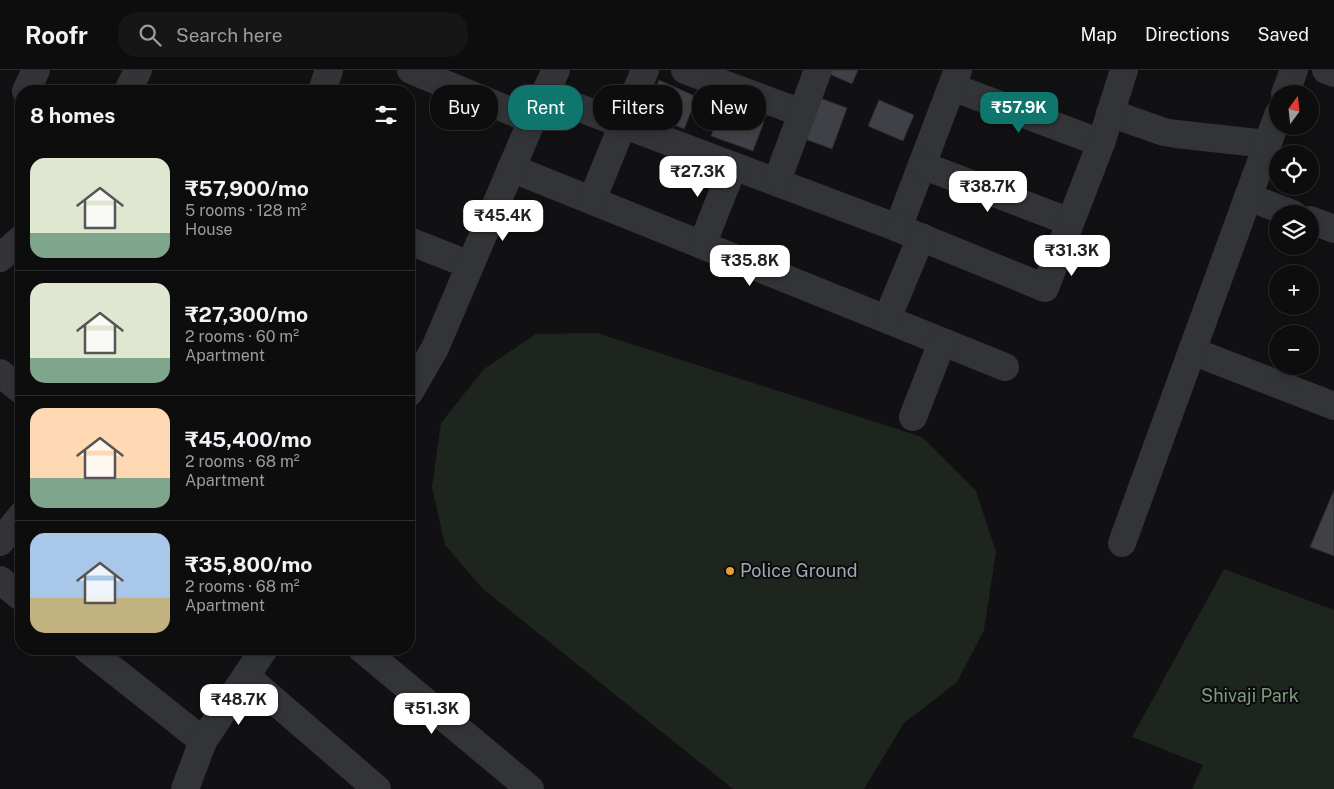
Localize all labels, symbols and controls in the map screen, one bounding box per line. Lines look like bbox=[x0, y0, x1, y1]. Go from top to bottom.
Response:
search box bbox=[118, 12, 468, 57]
text: Roofr bbox=[25, 21, 88, 49]
icon: search bbox=[136, 21, 164, 49]
text: Search here bbox=[176, 24, 283, 46]
text: Map bbox=[1080, 24, 1117, 45]
text: Directions bbox=[1145, 24, 1230, 45]
text: Saved bbox=[1258, 24, 1309, 45]
chip: Buy bbox=[430, 85, 498, 130]
chip: Rent bbox=[508, 85, 583, 130]
chip: Filters bbox=[593, 85, 682, 130]
chip: New bbox=[692, 85, 766, 130]
north arrow bbox=[1269, 85, 1319, 135]
map controls bbox=[1269, 85, 1319, 375]
pin: ₹57.9K bbox=[978, 92, 1060, 134]
text: ₹57.9K bbox=[991, 98, 1047, 117]
icon: filters bbox=[372, 101, 400, 129]
text: 8 homes bbox=[30, 103, 115, 128]
button: locate bbox=[1269, 145, 1319, 195]
pin: ₹27.3K bbox=[657, 156, 739, 198]
text: ₹27.3K bbox=[670, 162, 726, 181]
pin: ₹38.7K bbox=[947, 170, 1029, 213]
text: ₹57,900/mo bbox=[185, 176, 309, 201]
text: ₹38.7K bbox=[960, 177, 1016, 196]
icon: home bbox=[70, 178, 130, 238]
pin: ₹45.4K bbox=[462, 200, 544, 242]
text: 5 rooms · 128 m² bbox=[185, 201, 307, 220]
button: layers bbox=[1269, 205, 1319, 255]
text: ₹45.4K bbox=[474, 206, 532, 225]
text: House bbox=[185, 220, 233, 239]
pin: ₹31.3K bbox=[1031, 234, 1113, 277]
text: ₹31.3K bbox=[1045, 241, 1099, 260]
pin: ₹35.8K bbox=[709, 244, 791, 287]
text: ₹35.8K bbox=[721, 251, 779, 270]
button: + bbox=[1269, 265, 1319, 315]
text: ₹27,300/mo bbox=[185, 302, 308, 327]
icon: home bbox=[70, 303, 130, 363]
button: − bbox=[1269, 325, 1319, 375]
text: 2 rooms · 60 m² bbox=[185, 327, 299, 346]
text: Apartment bbox=[185, 346, 265, 365]
text: ₹45,400/mo bbox=[185, 427, 312, 452]
icon: home bbox=[70, 428, 130, 488]
text: 2 rooms · 68 m² bbox=[185, 452, 300, 471]
text: Apartment bbox=[185, 471, 265, 490]
text: ₹35,800/mo bbox=[185, 552, 312, 577]
icon: home bbox=[70, 553, 130, 613]
place label: Police Ground bbox=[740, 560, 857, 581]
marker: Police Ground bbox=[724, 565, 736, 577]
text: 2 rooms · 68 m² bbox=[185, 577, 300, 596]
text: Apartment bbox=[185, 596, 265, 615]
pin: ₹48.7K bbox=[198, 684, 280, 726]
park label: Shivaji Park bbox=[1201, 685, 1299, 706]
text: ₹48.7K bbox=[211, 690, 267, 709]
pin: ₹51.3K bbox=[391, 692, 473, 735]
text: ₹51.3K bbox=[405, 699, 459, 718]

